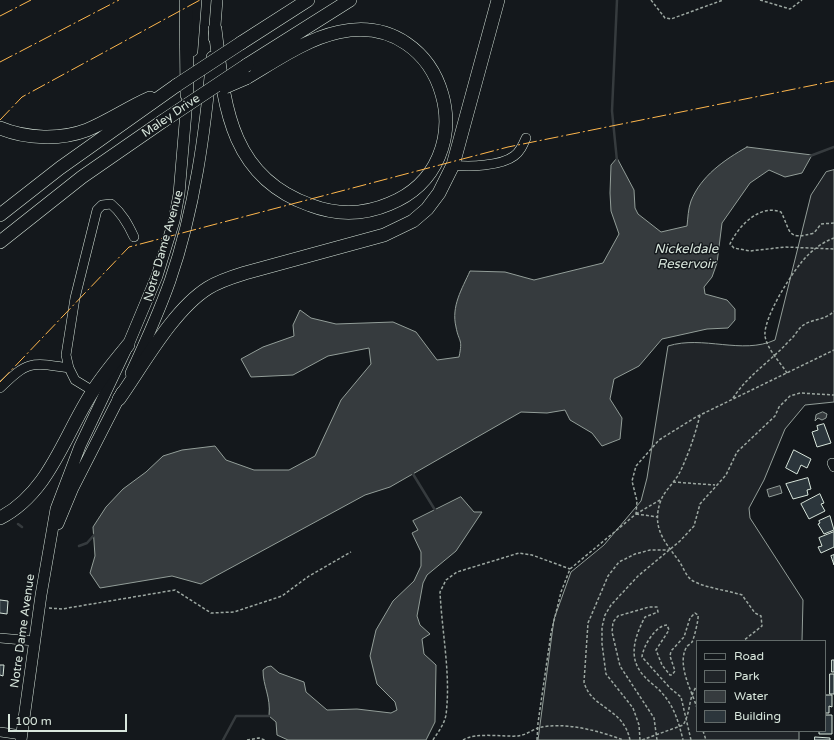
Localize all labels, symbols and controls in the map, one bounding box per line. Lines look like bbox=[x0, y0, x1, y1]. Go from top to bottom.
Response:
street label: Maley Drive bbox=[139, 91, 203, 141]
street label: Notre Dame Avenue bbox=[141, 189, 187, 303]
water label: Nickeldale Reservoir bbox=[654, 242, 718, 273]
street label: Notre Dame Avenue bbox=[8, 573, 38, 689]
legend bbox=[696, 640, 826, 732]
text: Road bbox=[734, 649, 764, 663]
text: Park bbox=[734, 669, 760, 683]
text: Water bbox=[734, 689, 768, 703]
scale bar bbox=[10, 706, 129, 732]
text: Building bbox=[734, 709, 781, 723]
text: 100 m bbox=[15, 714, 52, 728]

